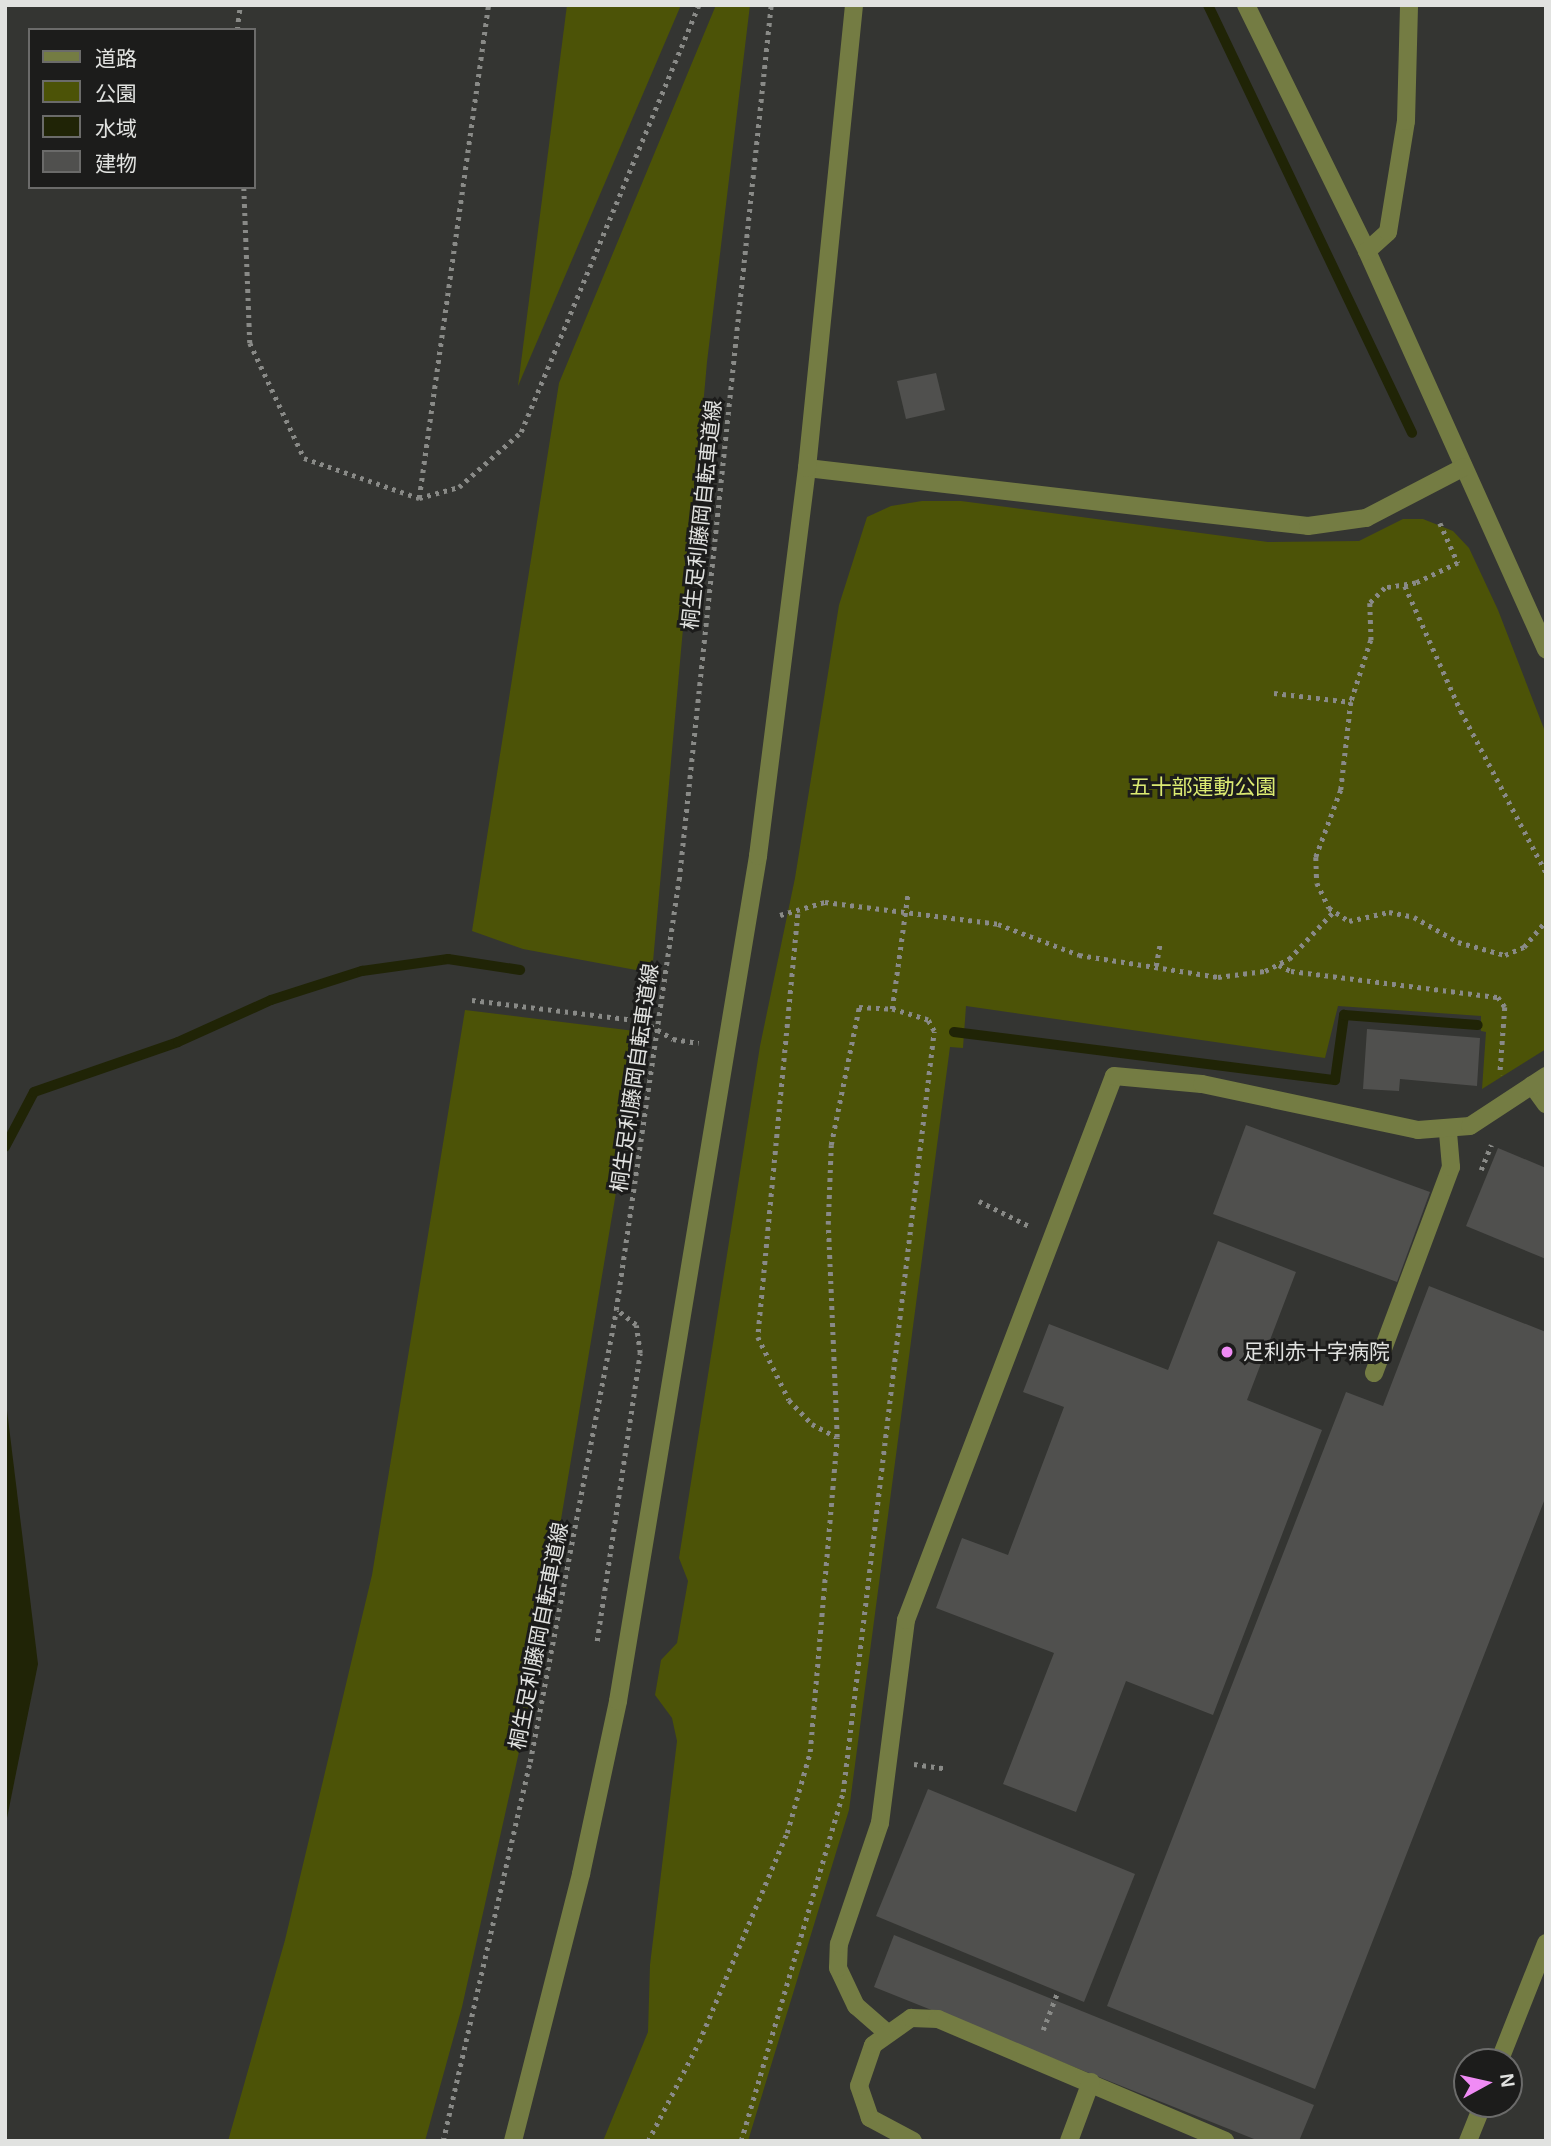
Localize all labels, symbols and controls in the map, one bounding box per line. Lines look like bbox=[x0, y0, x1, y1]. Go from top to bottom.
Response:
legend bbox=[28, 28, 256, 189]
text: 道路 bbox=[95, 47, 137, 70]
text: 公園 bbox=[95, 82, 137, 105]
text: 水域 bbox=[95, 117, 137, 140]
text: 建物 bbox=[95, 152, 137, 175]
street label: 桐生足利藤岡自転車道線 bbox=[677, 399, 727, 631]
park label: 五十部運動公園 bbox=[1130, 774, 1276, 800]
street label: 桐生足利藤岡自転車道線 bbox=[606, 962, 664, 1194]
place label: 足利赤十字病院 bbox=[1243, 1339, 1390, 1365]
marker: 足利赤十字病院 bbox=[1217, 1342, 1237, 1362]
street label: 桐生足利藤岡自転車道線 bbox=[505, 1520, 573, 1752]
north arrow bbox=[1453, 2048, 1523, 2118]
text: N bbox=[1496, 2072, 1519, 2089]

